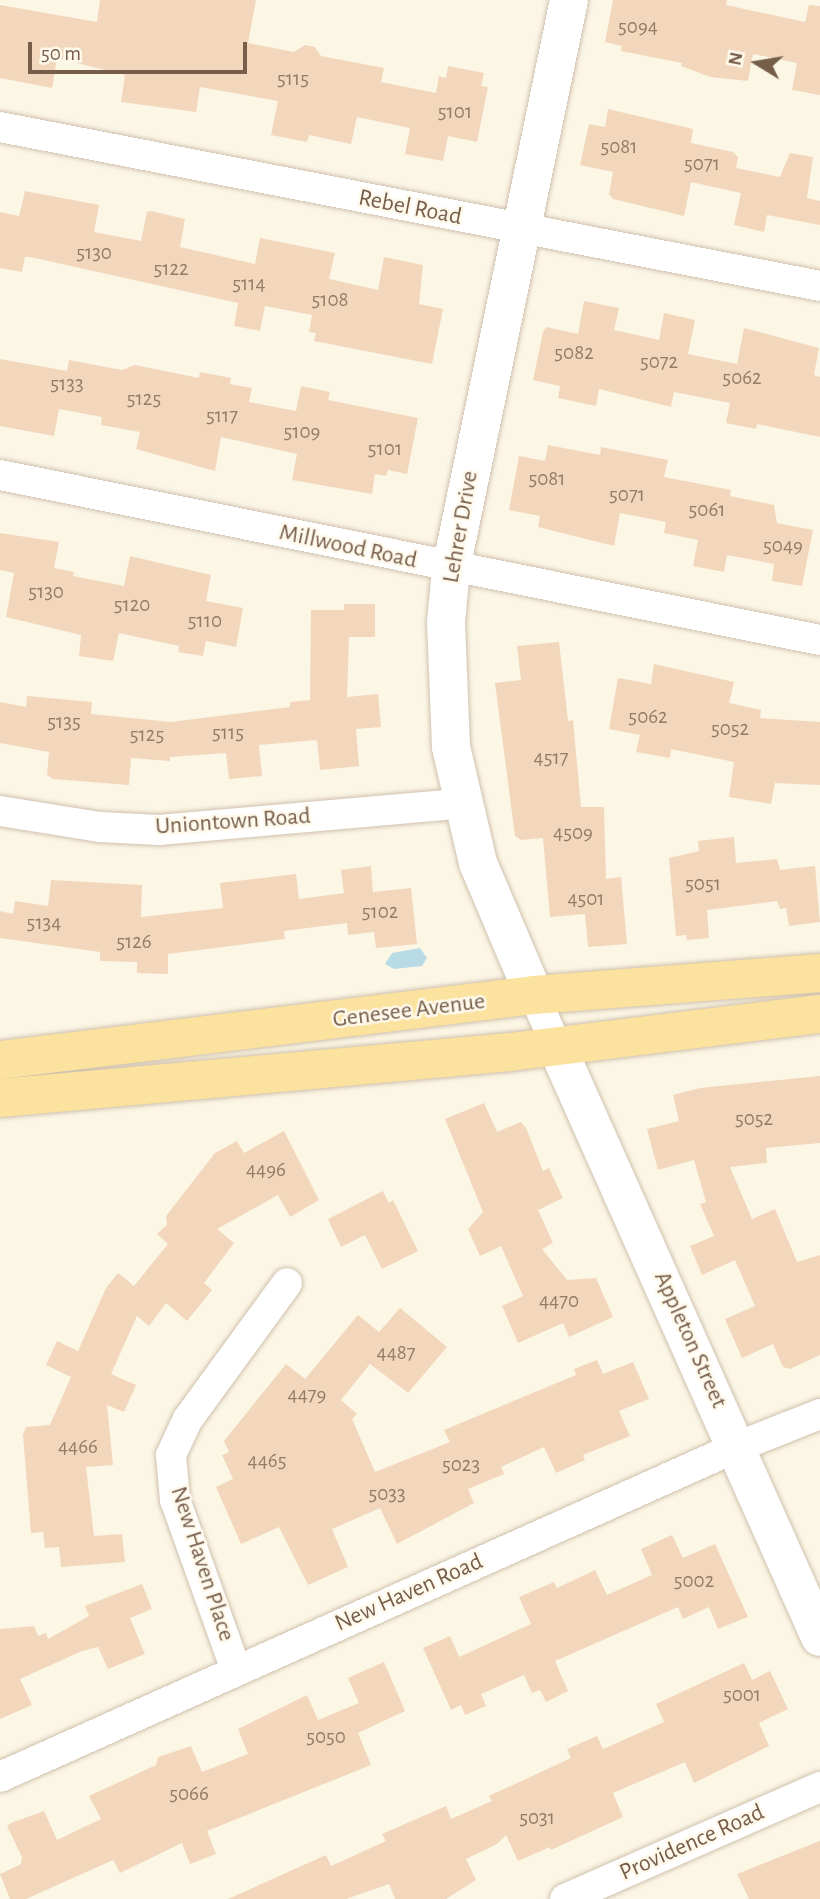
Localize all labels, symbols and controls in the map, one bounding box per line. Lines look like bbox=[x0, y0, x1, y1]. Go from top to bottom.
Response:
house number: 5094 bbox=[618, 14, 658, 40]
scale bar bbox=[32, 28, 250, 72]
north arrow bbox=[722, 28, 792, 98]
text: 50 m bbox=[41, 43, 81, 64]
text: N bbox=[725, 51, 746, 67]
house number: 5115 bbox=[277, 66, 309, 92]
house number: 5101 bbox=[438, 99, 472, 125]
house number: 5081 bbox=[600, 134, 638, 160]
house number: 5071 bbox=[684, 151, 720, 177]
street label: Rebel Road bbox=[356, 184, 464, 232]
house number: 5130 bbox=[76, 240, 112, 266]
house number: 5122 bbox=[153, 256, 189, 282]
house number: 5114 bbox=[232, 271, 266, 297]
house number: 5108 bbox=[311, 287, 349, 313]
house number: 5082 bbox=[554, 340, 594, 366]
house number: 5072 bbox=[640, 349, 678, 375]
house number: 5062 bbox=[722, 365, 762, 391]
house number: 5133 bbox=[50, 371, 84, 397]
house number: 5125 bbox=[127, 386, 161, 412]
house number: 5117 bbox=[206, 403, 238, 429]
house number: 5109 bbox=[284, 419, 320, 445]
house number: 5101 bbox=[368, 436, 402, 462]
house number: 5081 bbox=[528, 466, 566, 492]
street label: Lehrer Drive bbox=[437, 469, 485, 585]
house number: 5071 bbox=[609, 482, 645, 508]
house number: 5061 bbox=[689, 497, 725, 523]
street label: Millwood Road bbox=[276, 518, 420, 576]
house number: 5049 bbox=[763, 533, 803, 559]
house number: 5130 bbox=[28, 579, 64, 605]
house number: 5120 bbox=[114, 592, 150, 618]
house number: 5110 bbox=[188, 608, 222, 634]
house number: 5062 bbox=[628, 704, 668, 730]
house number: 5135 bbox=[47, 709, 81, 735]
house number: 5052 bbox=[711, 716, 749, 742]
house number: 5115 bbox=[212, 720, 244, 746]
house number: 5125 bbox=[130, 722, 164, 748]
house number: 4517 bbox=[534, 745, 568, 771]
street label: Uniontown Road bbox=[154, 802, 312, 842]
house number: 4509 bbox=[553, 820, 593, 846]
house number: 5051 bbox=[685, 871, 721, 897]
house number: 4501 bbox=[567, 886, 605, 912]
house number: 5102 bbox=[362, 899, 398, 925]
house number: 5134 bbox=[27, 910, 61, 936]
house number: 5126 bbox=[116, 929, 152, 955]
street label: Genesee Avenue bbox=[331, 987, 487, 1035]
house number: 5052 bbox=[735, 1106, 773, 1132]
house number: 4496 bbox=[246, 1157, 286, 1183]
street label: Appleton Street bbox=[647, 1267, 733, 1413]
house number: 4470 bbox=[539, 1288, 579, 1314]
house number: 4487 bbox=[377, 1340, 415, 1366]
house number: 4479 bbox=[288, 1382, 326, 1408]
house number: 4466 bbox=[58, 1434, 98, 1460]
house number: 4465 bbox=[248, 1448, 286, 1474]
house number: 5023 bbox=[442, 1452, 480, 1478]
house number: 5033 bbox=[368, 1481, 406, 1507]
street label: New Haven Place bbox=[163, 1483, 241, 1645]
street label: New Haven Road bbox=[331, 1548, 487, 1638]
house number: 5002 bbox=[674, 1568, 714, 1594]
house number: 5001 bbox=[723, 1682, 761, 1708]
house number: 5050 bbox=[306, 1724, 346, 1750]
house number: 5066 bbox=[169, 1781, 209, 1807]
street label: Providence Road bbox=[615, 1798, 769, 1888]
house number: 5031 bbox=[519, 1805, 555, 1831]

